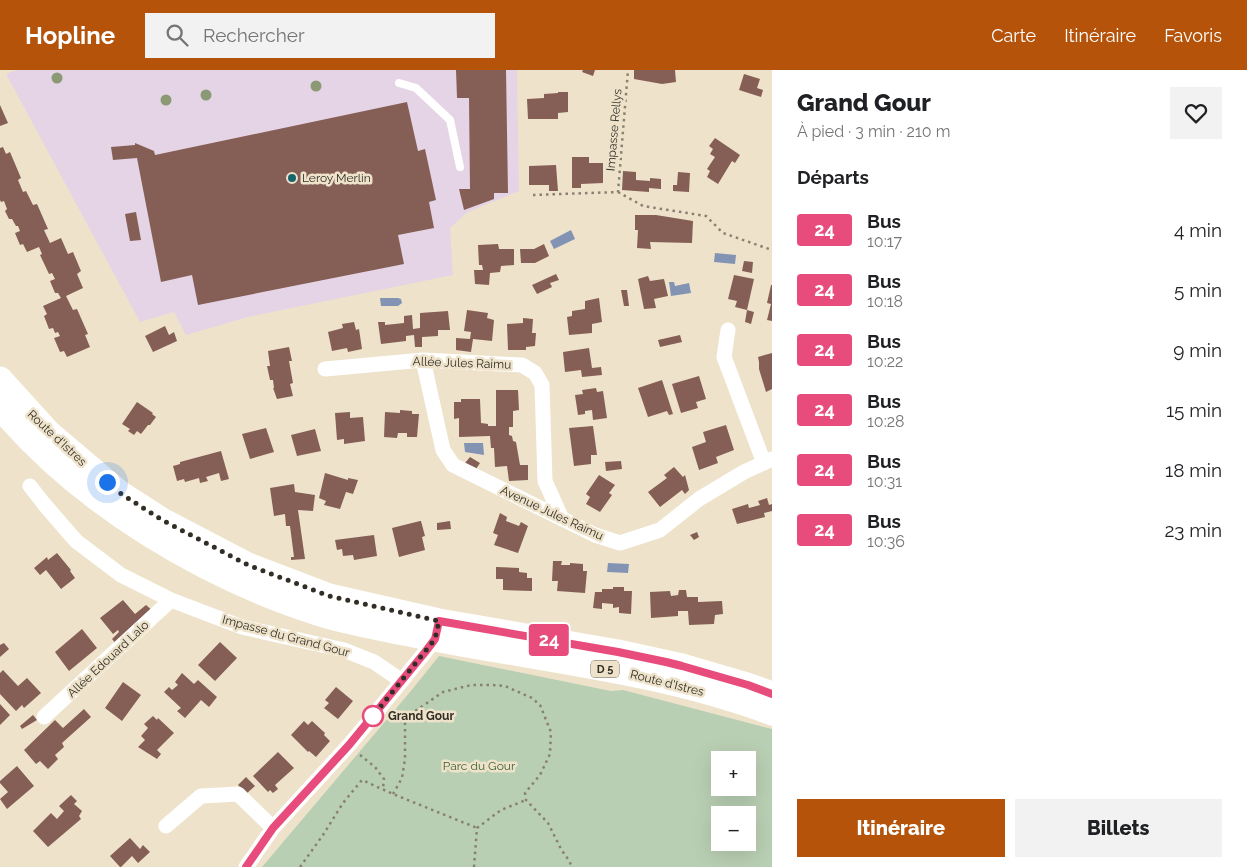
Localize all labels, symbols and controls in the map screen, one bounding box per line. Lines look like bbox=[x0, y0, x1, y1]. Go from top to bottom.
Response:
search box bbox=[145, 13, 495, 58]
text: Hopline bbox=[25, 21, 115, 50]
icon: search bbox=[163, 21, 191, 49]
text: Rechercher bbox=[203, 24, 305, 46]
text: Carte bbox=[991, 25, 1036, 46]
text: Itinéraire bbox=[1064, 25, 1136, 46]
text: Favoris bbox=[1164, 25, 1222, 46]
button: heart bbox=[1170, 87, 1222, 139]
street label: Impasse Rellys bbox=[603, 88, 625, 172]
text: Grand Gour bbox=[797, 88, 931, 117]
text: À pied · 3 min · 210 m bbox=[797, 122, 950, 141]
text: Départs bbox=[797, 166, 869, 188]
place label: Leroy Merlin bbox=[302, 171, 371, 185]
marker: Leroy Merlin bbox=[286, 172, 298, 184]
text: Bus bbox=[867, 210, 901, 232]
text: 24 bbox=[814, 219, 835, 240]
text: 4 min bbox=[1174, 219, 1222, 241]
text: 10:17 bbox=[867, 232, 902, 251]
text: Bus bbox=[867, 270, 901, 292]
text: 24 bbox=[814, 279, 835, 300]
text: 5 min bbox=[1174, 279, 1222, 301]
text: 10:18 bbox=[867, 292, 903, 311]
text: Bus bbox=[867, 330, 901, 352]
text: 24 bbox=[814, 339, 835, 360]
text: 9 min bbox=[1173, 339, 1222, 361]
text: 10:22 bbox=[867, 352, 903, 371]
street label: Allée Jules Raimu bbox=[413, 354, 511, 372]
text: Bus bbox=[867, 390, 901, 412]
text: 24 bbox=[814, 399, 835, 420]
text: 15 min bbox=[1166, 399, 1222, 421]
street label: Route d'Istres bbox=[25, 407, 89, 469]
text: 10:28 bbox=[867, 412, 904, 431]
text: Bus bbox=[867, 450, 901, 472]
text: 24 bbox=[814, 459, 835, 480]
text: 18 min bbox=[1165, 459, 1222, 481]
your location bbox=[95, 470, 120, 495]
text: 10:31 bbox=[867, 472, 902, 491]
street label: Avenue Jules Raimu bbox=[498, 483, 606, 543]
text: Bus bbox=[867, 510, 901, 532]
text: 24 bbox=[814, 519, 835, 540]
text: 23 min bbox=[1164, 519, 1222, 541]
text: 10:36 bbox=[867, 532, 905, 551]
street label: Impasse du Grand Gour bbox=[221, 612, 352, 660]
street label: Allée Edouard Lalo bbox=[65, 618, 151, 700]
line badge: 24 bbox=[526, 624, 572, 656]
text: 24 bbox=[539, 629, 559, 650]
road number: D 5 bbox=[591, 660, 619, 678]
street label: Route d'Istres bbox=[629, 667, 705, 699]
marker: Grand Gour bbox=[362, 705, 384, 727]
place label: Grand Gour bbox=[388, 709, 454, 723]
map controls bbox=[711, 751, 756, 851]
button: + bbox=[711, 751, 756, 796]
park label: Parc du Gour bbox=[443, 759, 516, 773]
button: Itinéraire bbox=[797, 799, 1005, 857]
button: Billets bbox=[1015, 799, 1222, 857]
button: − bbox=[711, 806, 756, 851]

